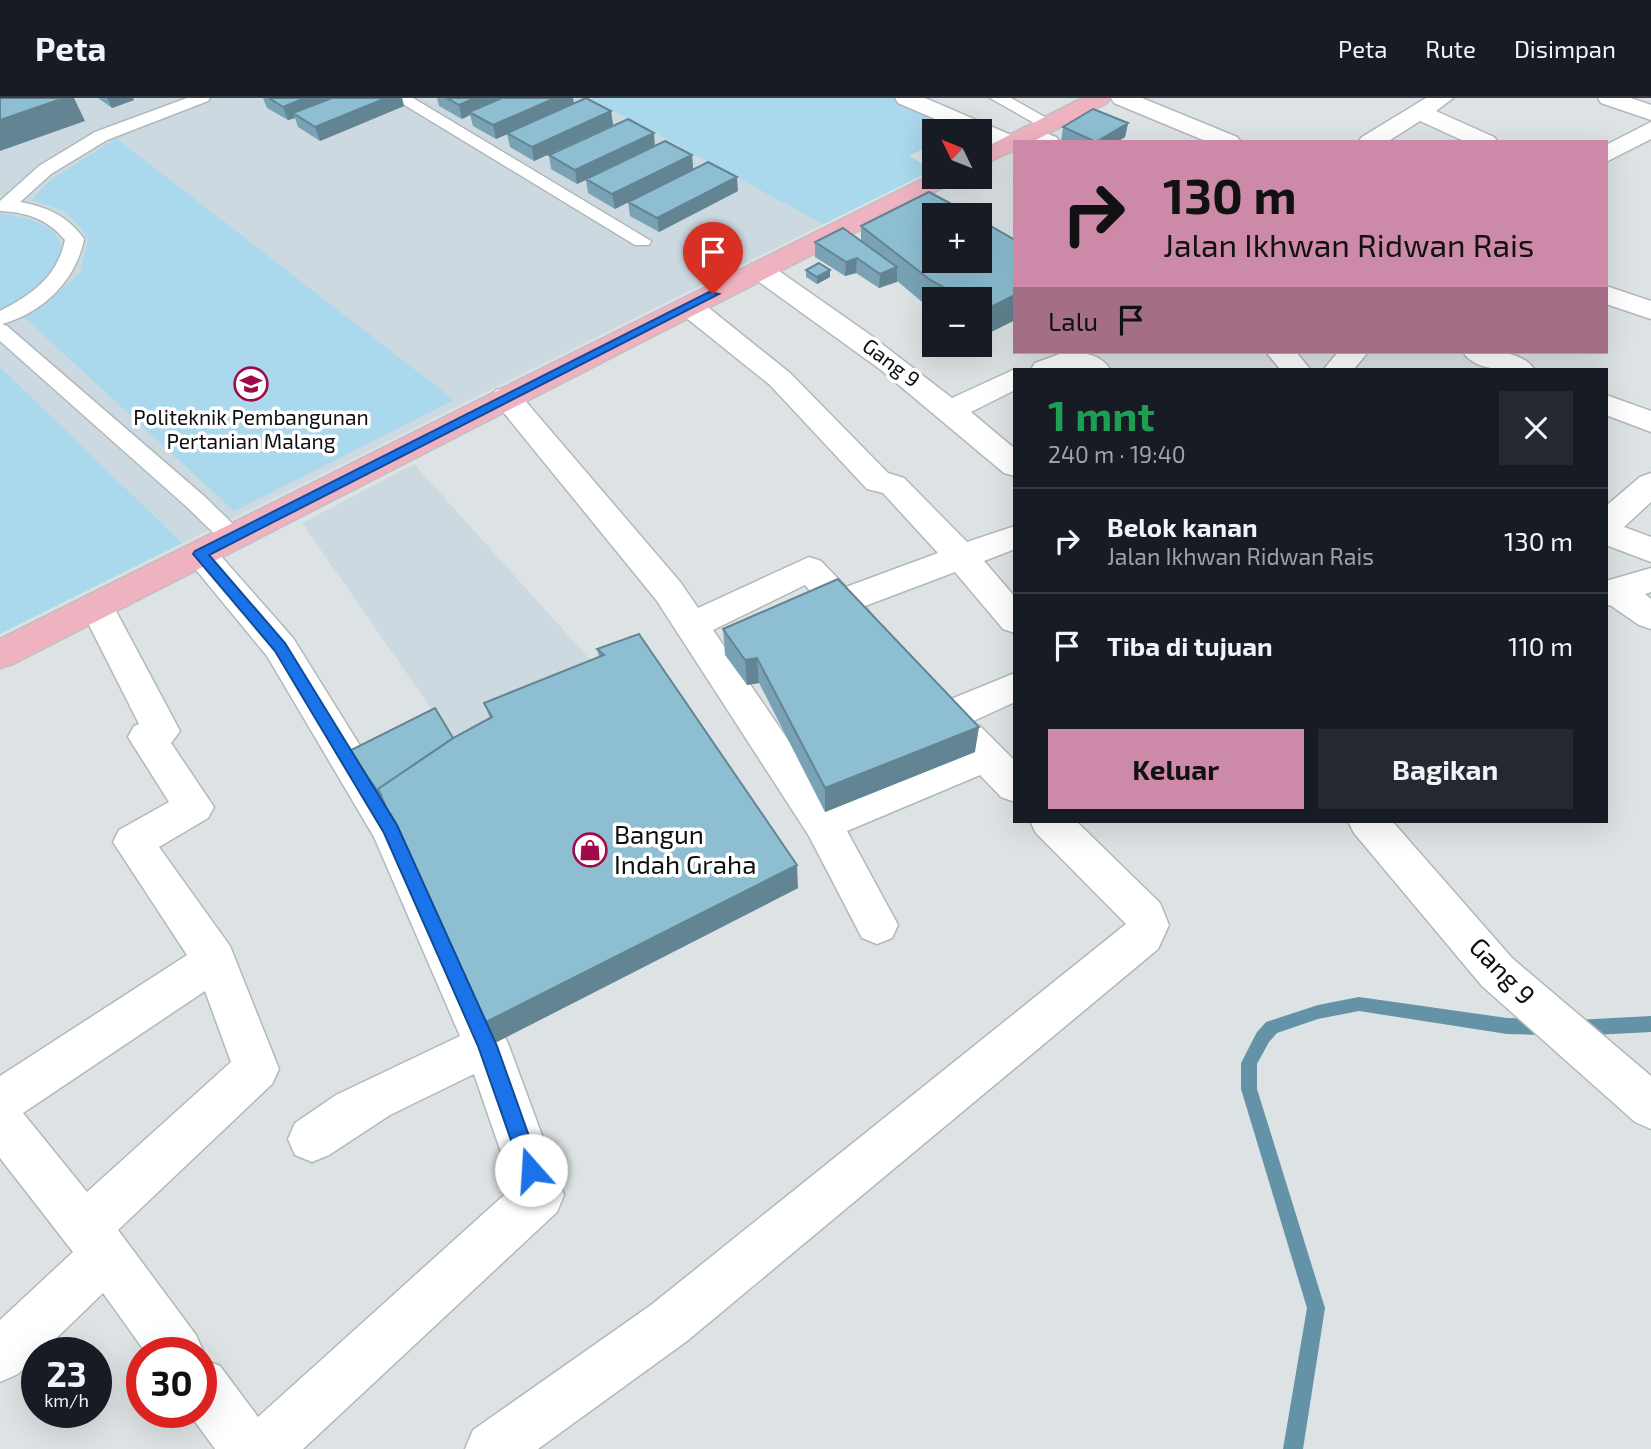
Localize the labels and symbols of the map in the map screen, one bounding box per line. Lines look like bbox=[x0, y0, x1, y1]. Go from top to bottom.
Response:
north arrow bbox=[922, 119, 992, 189]
pin bbox=[683, 222, 743, 294]
street label: Gang 9 bbox=[858, 332, 926, 391]
school or university icon: Politeknik Pembangunan Pertanian Malang bbox=[232, 365, 270, 403]
place label: Politeknik Pembangunan Pertanian Malang bbox=[133, 404, 369, 453]
place label: Bangun Indah Graha bbox=[614, 818, 756, 879]
shop icon: Bangun Indah Graha bbox=[571, 831, 609, 869]
street label: Gang 9 bbox=[1464, 930, 1542, 1010]
position arrow bbox=[494, 1133, 568, 1207]
speed limit sign: 30 bbox=[126, 1337, 217, 1428]

